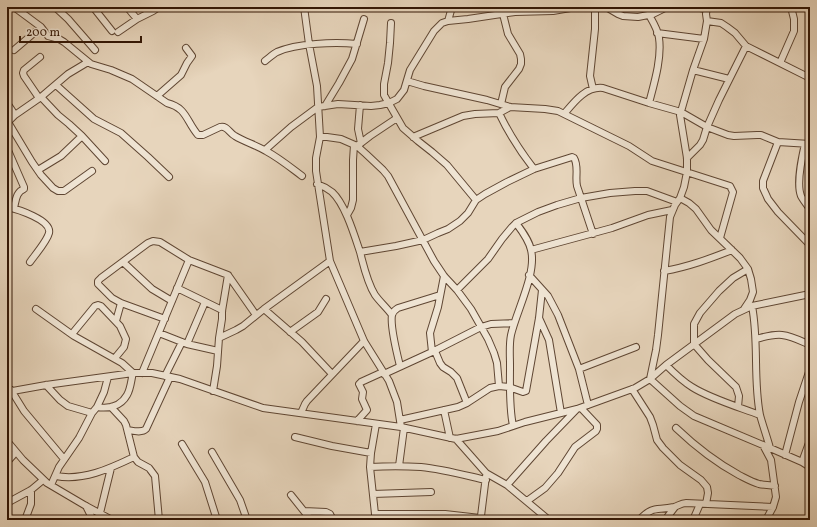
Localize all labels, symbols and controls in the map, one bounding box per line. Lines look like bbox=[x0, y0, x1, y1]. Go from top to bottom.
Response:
scale bar bbox=[20, 18, 141, 44]
text: 200 m bbox=[26, 25, 60, 41]

